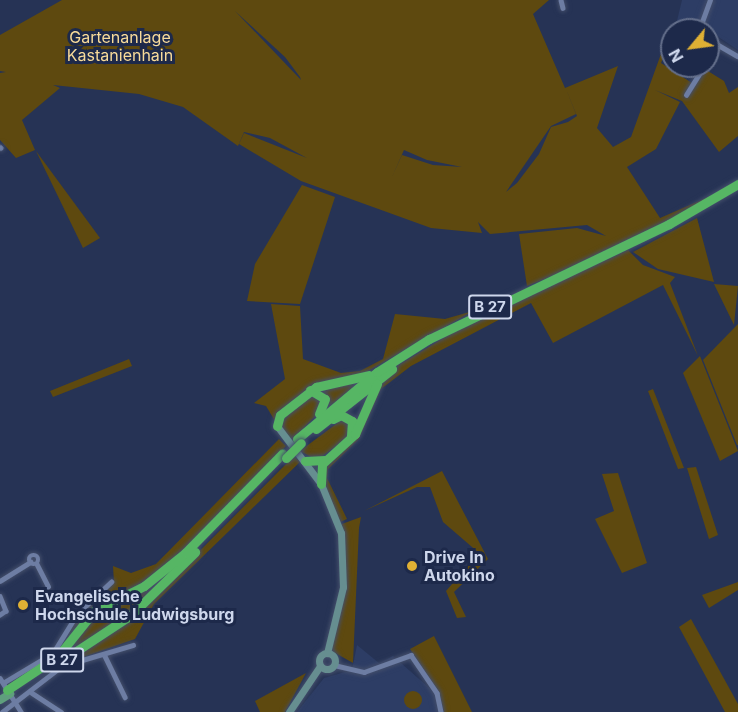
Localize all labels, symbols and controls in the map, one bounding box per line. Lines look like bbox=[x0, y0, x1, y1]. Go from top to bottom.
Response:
north arrow bbox=[660, 18, 720, 78]
park label: Gartenanlage Kastanienhain bbox=[67, 27, 173, 65]
text: N bbox=[664, 46, 688, 66]
road number: B 27 bbox=[468, 295, 512, 319]
place label: Drive In Autokino bbox=[424, 547, 495, 585]
marker: Drive In Autokino bbox=[405, 559, 419, 573]
place label: Evangelische Hochschule Ludwigsburg bbox=[35, 586, 234, 624]
marker: Evangelische Hochschule Ludwigsburg bbox=[16, 598, 30, 612]
road number: B 27 bbox=[40, 648, 84, 672]

